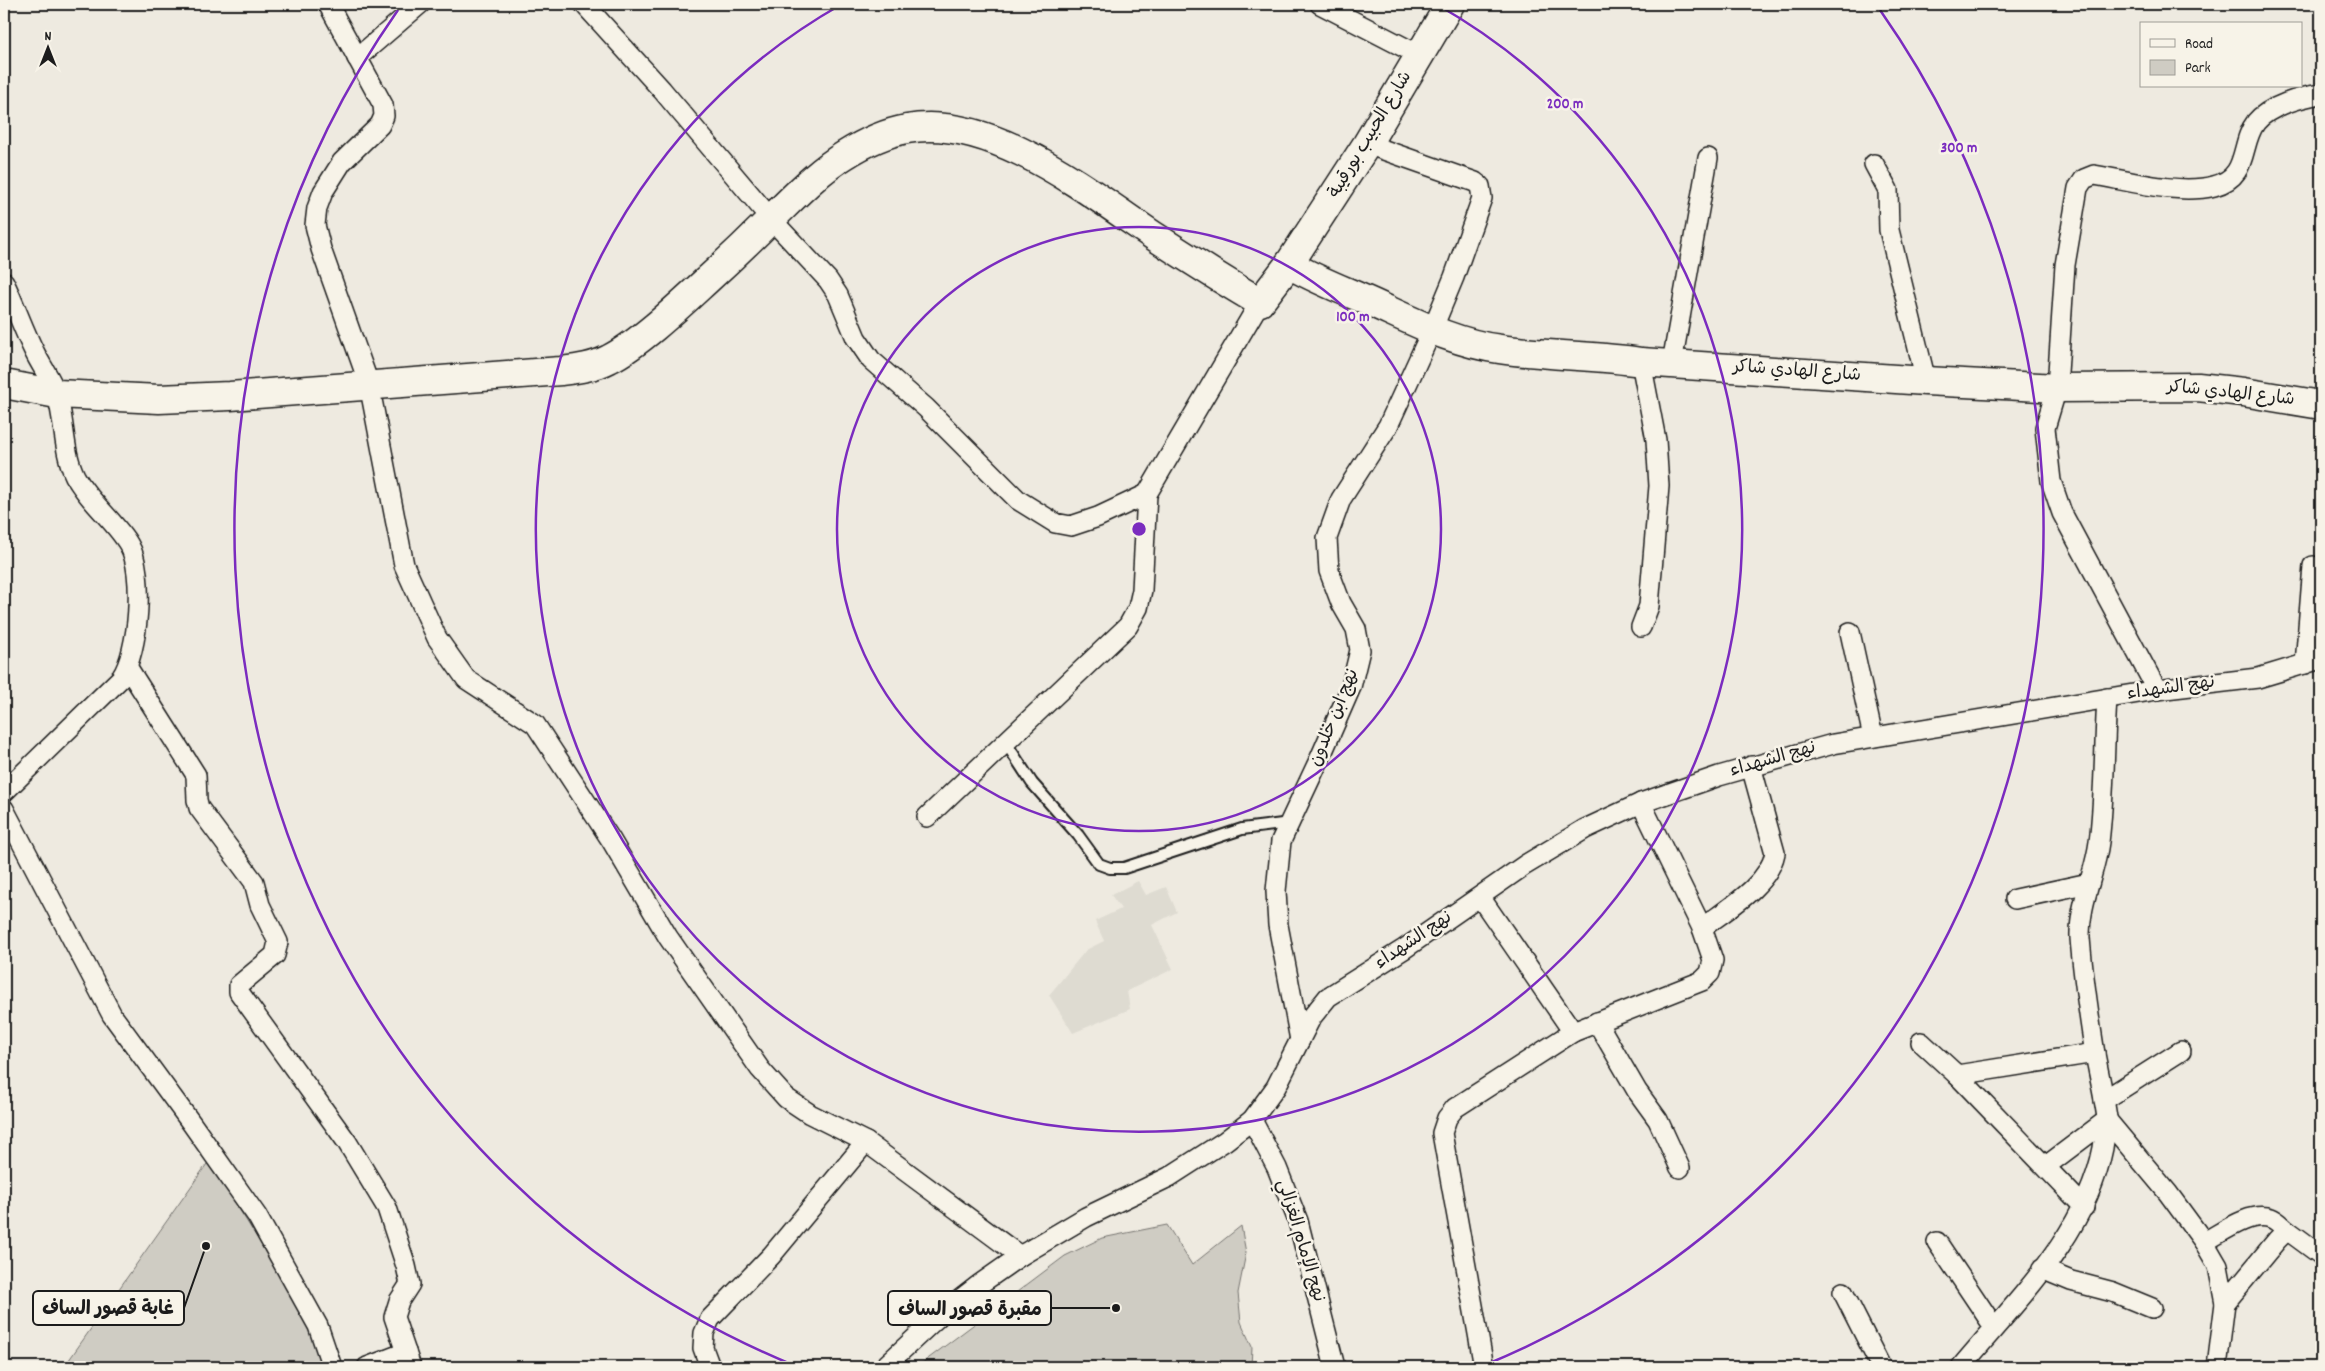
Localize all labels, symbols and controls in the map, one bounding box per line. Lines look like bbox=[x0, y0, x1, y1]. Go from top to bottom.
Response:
north arrow bbox=[22, 22, 72, 72]
legend bbox=[2140, 22, 2302, 88]
text: N bbox=[45, 27, 52, 47]
text: Road bbox=[2185, 34, 2213, 56]
text: Park bbox=[2185, 58, 2211, 80]
street label: شارع الحبيب بورقيبة bbox=[1323, 67, 1419, 203]
text: 200 m bbox=[1547, 94, 1583, 116]
text: 300 m bbox=[1941, 138, 1977, 160]
text: 100 m bbox=[1336, 307, 1370, 329]
street label: شارع الهادي شاكر bbox=[1730, 355, 1862, 389]
street label: شارع الهادي شاكر bbox=[2164, 375, 2296, 413]
centre of rings bbox=[1130, 520, 1148, 538]
street label: نهج ابن خلدون bbox=[1304, 665, 1366, 771]
street label: نهج الشهداء bbox=[2125, 670, 2217, 708]
street label: نهج الشهداء bbox=[1727, 736, 1819, 784]
street label: نهج الشهداء bbox=[1370, 906, 1458, 976]
street label: نهج الإمام الغزالي bbox=[1269, 1177, 1331, 1306]
callout: غابة قصور الساف bbox=[33, 1291, 184, 1325]
callout: مقبرة قصور الساف bbox=[888, 1291, 1051, 1325]
text: غابة قصور الساف bbox=[42, 1297, 174, 1324]
text: مقبرة قصور الساف bbox=[898, 1298, 1042, 1325]

